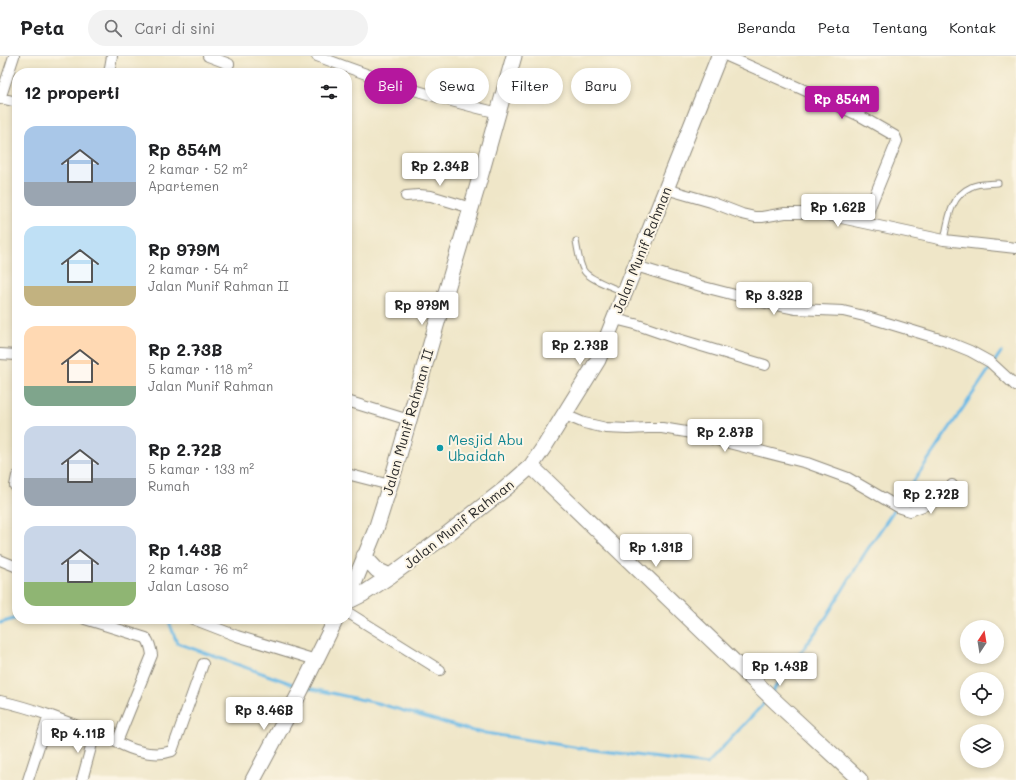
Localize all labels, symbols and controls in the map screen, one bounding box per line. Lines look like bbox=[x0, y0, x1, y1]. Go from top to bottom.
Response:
search box bbox=[88, 10, 368, 46]
text: Peta bbox=[20, 15, 64, 40]
icon: search bbox=[102, 17, 124, 39]
text: Cari di sini bbox=[134, 18, 215, 38]
text: Beranda bbox=[738, 18, 796, 37]
text: Peta bbox=[818, 18, 850, 37]
text: Tentang bbox=[872, 18, 927, 37]
text: Kontak bbox=[949, 18, 996, 37]
chip: Beli bbox=[364, 68, 417, 104]
chip: Sewa bbox=[425, 68, 489, 104]
chip: Filter bbox=[497, 68, 563, 104]
chip: Baru bbox=[571, 68, 631, 104]
text: 12 properti bbox=[24, 81, 120, 103]
icon: filters bbox=[318, 81, 340, 103]
pin: Rp 854M bbox=[805, 86, 879, 120]
text: Rp 854M bbox=[814, 90, 870, 107]
text: Rp 854M bbox=[148, 138, 222, 160]
icon: home bbox=[56, 142, 104, 190]
pin: Rp 2.34B bbox=[399, 153, 481, 187]
text: Rp 2.34B bbox=[411, 157, 469, 174]
text: 2 kamar · 52 m² bbox=[148, 160, 248, 177]
text: Apartemen bbox=[148, 177, 219, 194]
street label: Jalan Munif Rahman bbox=[607, 184, 676, 316]
pin: Rp 1.62B bbox=[797, 194, 879, 228]
text: Rp 1.62B bbox=[810, 198, 866, 215]
text: Rp 979M bbox=[148, 238, 220, 260]
icon: home bbox=[56, 242, 104, 290]
text: 2 kamar · 54 m² bbox=[148, 260, 248, 277]
text: Jalan Munif Rahman II bbox=[148, 277, 289, 294]
pin: Rp 3.32B bbox=[733, 282, 815, 316]
text: Rp 3.32B bbox=[745, 286, 803, 303]
pin: Rp 979M bbox=[385, 292, 459, 326]
text: Rp 979M bbox=[394, 296, 450, 313]
pin: Rp 2.73B bbox=[539, 332, 621, 366]
text: Rp 2.73B bbox=[552, 336, 608, 353]
text: Rp 2.73B bbox=[148, 338, 222, 360]
icon: home bbox=[56, 342, 104, 390]
street label: Jalan Munif Rahman II bbox=[377, 346, 438, 497]
text: 5 kamar · 118 m² bbox=[148, 360, 253, 377]
text: Jalan Munif Rahman bbox=[148, 377, 273, 394]
pin: Rp 2.87B bbox=[684, 419, 766, 453]
text: Rp 2.87B bbox=[696, 423, 754, 440]
place label: Mesjid Abu Ubaidah bbox=[448, 430, 523, 465]
text: Rp 2.72B bbox=[148, 438, 222, 460]
icon: home bbox=[56, 442, 104, 490]
marker: Mesjid Abu Ubaidah bbox=[435, 443, 445, 453]
text: 5 kamar · 133 m² bbox=[148, 460, 254, 477]
street label: Jalan Munif Rahman bbox=[400, 475, 518, 573]
text: Rumah bbox=[148, 477, 189, 494]
pin: Rp 2.72B bbox=[890, 481, 972, 515]
text: Rp 2.72B bbox=[903, 485, 959, 502]
pin: Rp 1.31B bbox=[615, 534, 697, 568]
text: Rp 1.43B bbox=[148, 538, 222, 560]
text: Rp 1.31B bbox=[629, 538, 683, 555]
icon: home bbox=[56, 542, 104, 590]
text: 2 kamar · 76 m² bbox=[148, 560, 248, 577]
text: Jalan Lasoso bbox=[148, 577, 229, 594]
north arrow bbox=[960, 620, 1004, 664]
map controls bbox=[960, 620, 1004, 768]
pin: Rp 1.43B bbox=[739, 653, 821, 687]
text: Rp 1.43B bbox=[752, 657, 808, 674]
button: locate bbox=[960, 672, 1004, 716]
pin: Rp 3.46B bbox=[223, 697, 305, 731]
text: Rp 3.46B bbox=[235, 701, 293, 718]
pin: Rp 4.11B bbox=[37, 720, 119, 754]
text: Rp 4.11B bbox=[51, 724, 105, 741]
button: layers bbox=[960, 724, 1004, 768]

